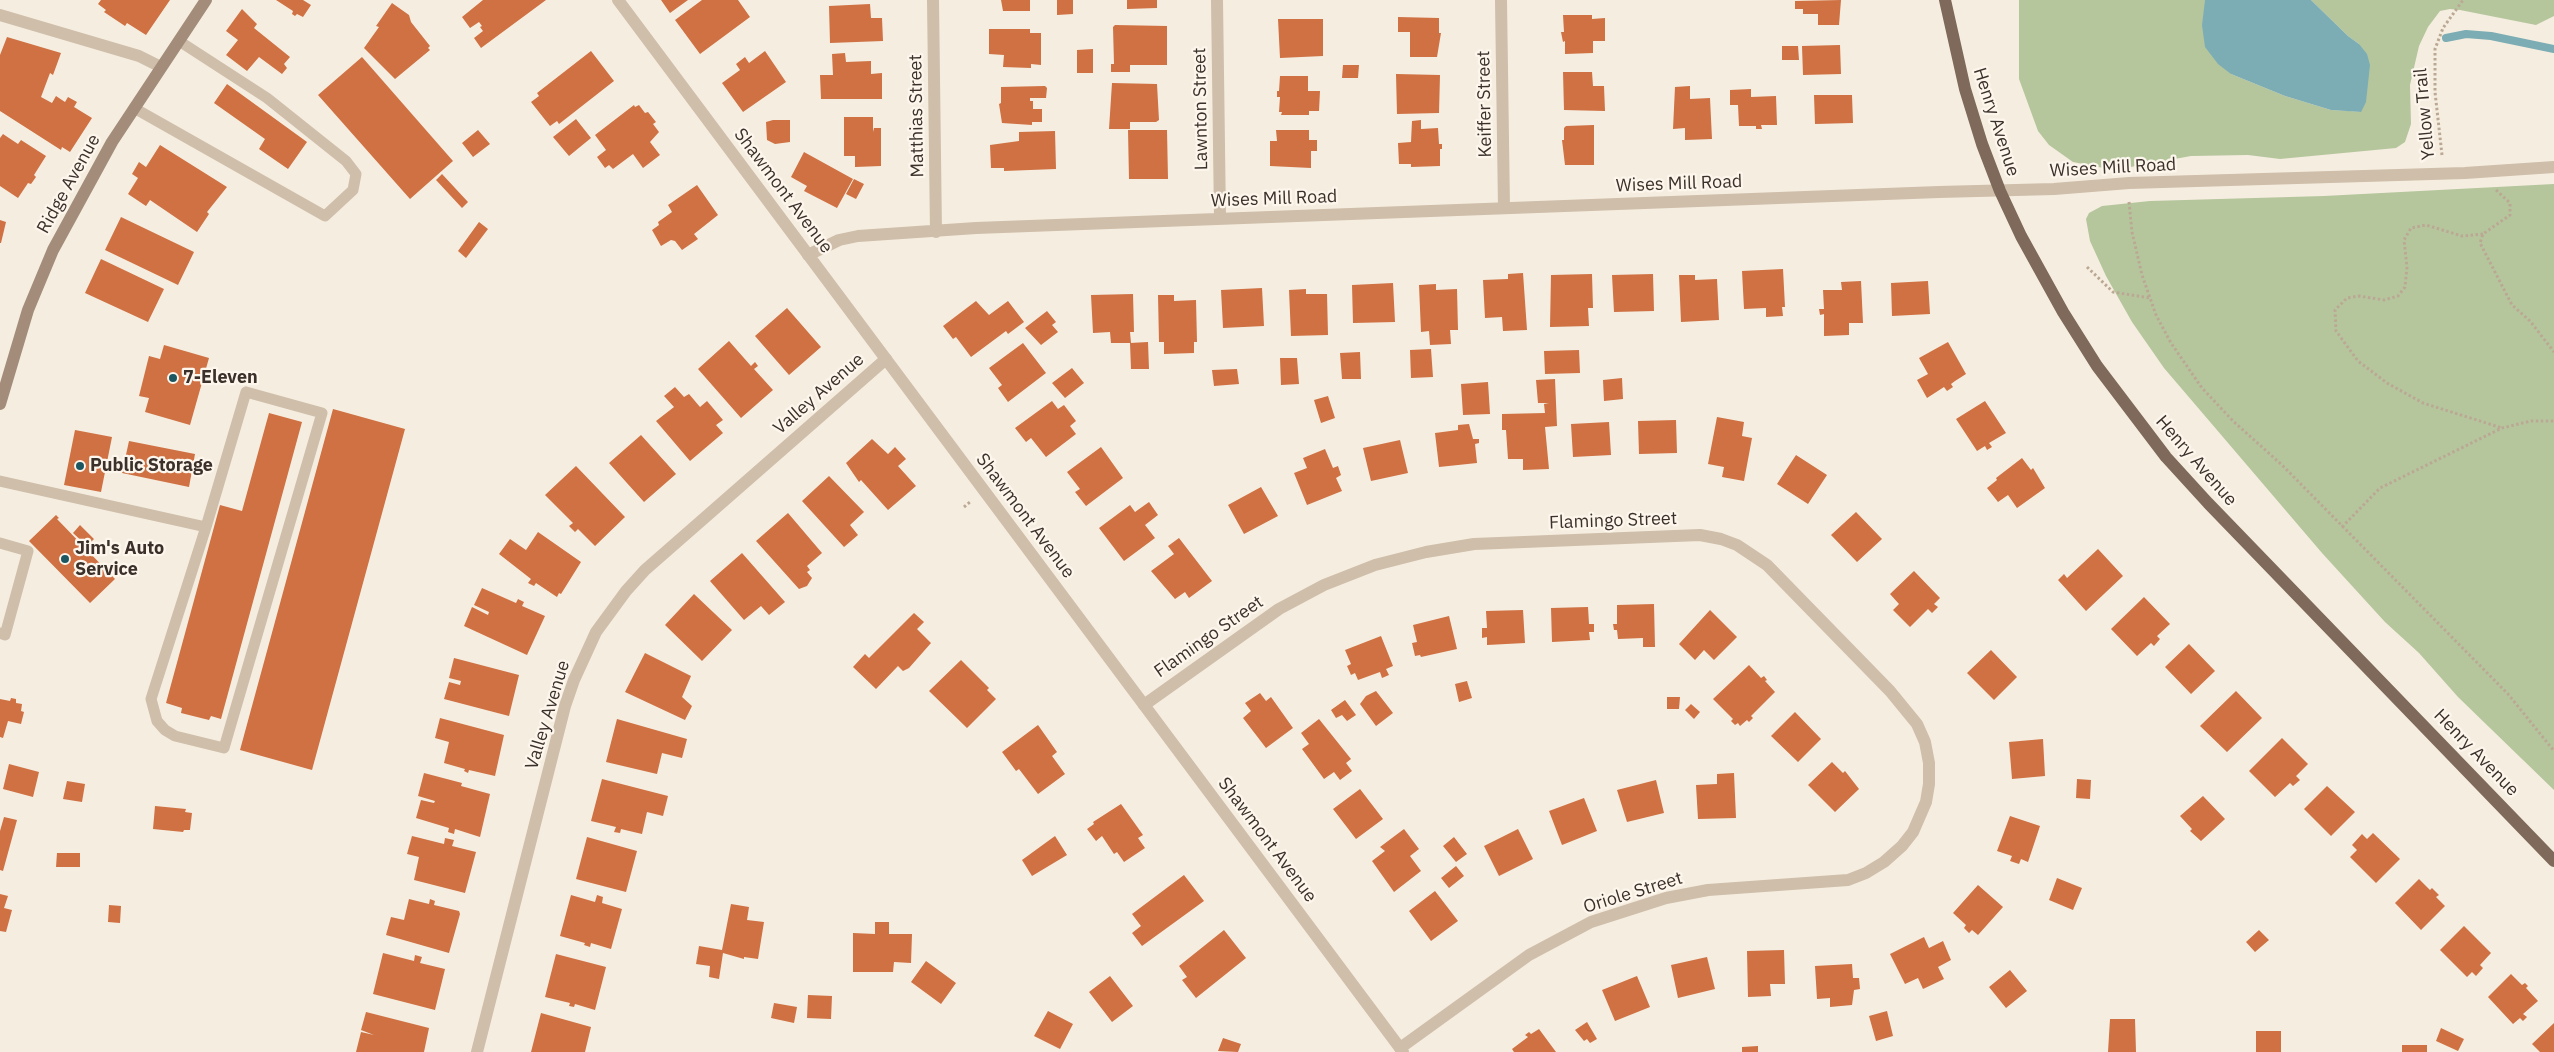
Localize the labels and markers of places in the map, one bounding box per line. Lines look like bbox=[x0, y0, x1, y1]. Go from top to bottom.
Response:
place label: 7-Eleven bbox=[183, 367, 258, 389]
marker: 7-Eleven bbox=[167, 372, 179, 384]
place label: Public Storage bbox=[90, 455, 213, 477]
marker: Public Storage bbox=[74, 460, 86, 472]
place label: Jim's Auto Service bbox=[75, 538, 164, 580]
marker: Jim's Auto Service bbox=[59, 553, 71, 565]

